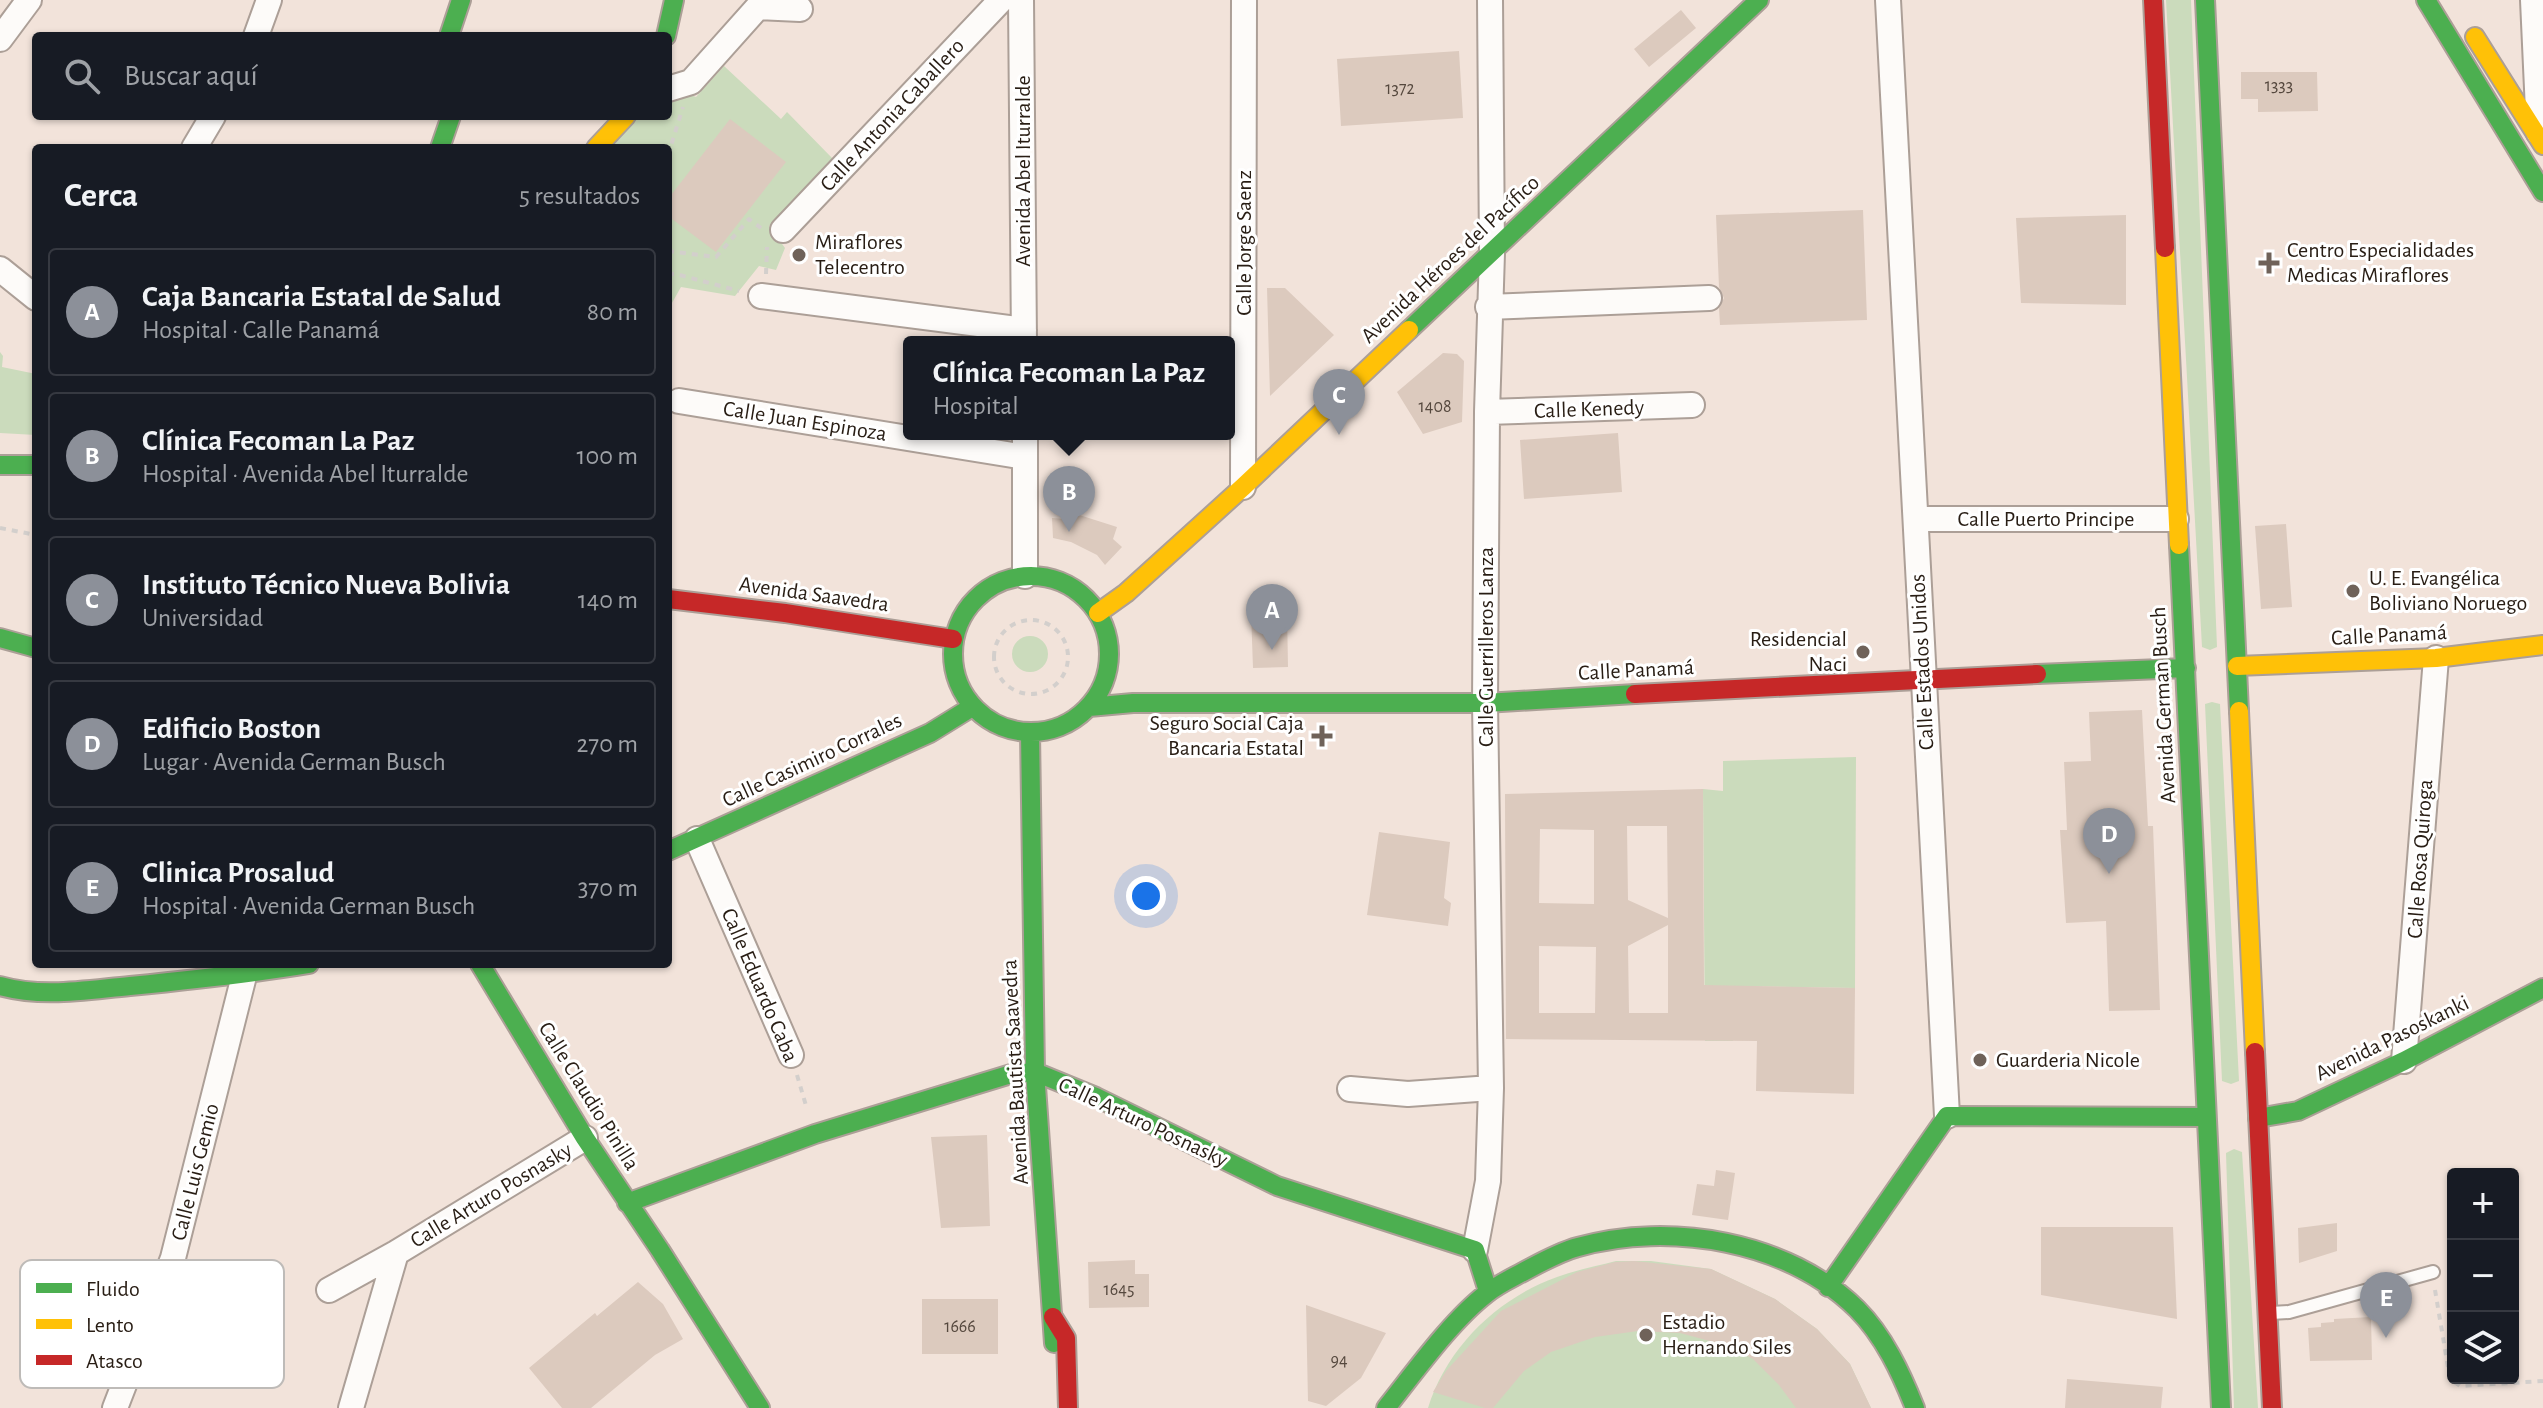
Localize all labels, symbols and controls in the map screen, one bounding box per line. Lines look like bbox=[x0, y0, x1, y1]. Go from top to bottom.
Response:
search box bbox=[32, 32, 672, 120]
street label: Calle Antonia Caballero bbox=[816, 34, 968, 196]
icon: search bbox=[60, 54, 104, 98]
text: Buscar aquí bbox=[124, 61, 258, 91]
street label: Avenida Abel Iturralde bbox=[1012, 75, 1034, 267]
house number: 1333 bbox=[2265, 77, 2293, 95]
house number: 1372 bbox=[1385, 80, 1415, 98]
street label: Calle Jorge Saenz bbox=[1233, 170, 1255, 316]
street label: Avenida Héroes del Pacífico bbox=[1357, 171, 1543, 347]
text: Cerca bbox=[64, 179, 138, 213]
text: 5 resultados bbox=[519, 183, 640, 209]
place label: Miraflores Telecentro bbox=[815, 231, 905, 278]
place label: Centro Especialidades Medicas Miraflores bbox=[2287, 239, 2474, 286]
marker: Miraflores Telecentro bbox=[790, 246, 808, 264]
marker: Centro Especialidades Medicas Miraflores bbox=[2258, 252, 2280, 274]
text: Caja Bancaria Estatal de Salud bbox=[142, 282, 501, 312]
text: A bbox=[84, 299, 100, 325]
text: 80 m bbox=[587, 299, 638, 325]
text: Hospital · Calle Panamá bbox=[142, 317, 380, 343]
popup bbox=[903, 336, 1235, 440]
text: Clínica Fecoman La Paz bbox=[933, 358, 1205, 388]
pin: C bbox=[1313, 369, 1365, 435]
text: Hospital bbox=[933, 393, 1019, 419]
street label: Calle Kenedy bbox=[1534, 396, 1645, 422]
street label: Calle Juan Espinoza bbox=[722, 397, 888, 445]
house number: 1408 bbox=[1419, 398, 1451, 416]
text: Clínica Fecoman La Paz bbox=[142, 426, 414, 456]
text: B bbox=[84, 443, 100, 469]
text: 100 m bbox=[577, 443, 638, 469]
text: Hospital · Avenida Abel Iturralde bbox=[142, 461, 469, 487]
pin: B bbox=[1043, 466, 1095, 532]
street label: Calle Puerto Principe bbox=[1957, 508, 2135, 530]
street label: Calle Guerrilleros Lanza bbox=[1475, 547, 1497, 747]
place label: U. E. Evangélica Boliviano Noruego bbox=[2369, 567, 2527, 614]
text: Instituto Técnico Nueva Bolivia bbox=[142, 570, 510, 600]
street label: Avenida Saavedra bbox=[738, 573, 890, 615]
street label: Calle Estados Unidos bbox=[1906, 573, 1938, 751]
marker: U. E. Evangélica Boliviano Noruego bbox=[2344, 582, 2362, 600]
pin: A bbox=[1246, 584, 1298, 650]
text: C bbox=[85, 587, 99, 613]
text: 140 m bbox=[578, 587, 638, 613]
text: Universidad bbox=[142, 605, 263, 631]
street label: Avenida German Busch bbox=[2147, 606, 2179, 804]
street label: Calle Panamá bbox=[2330, 621, 2448, 649]
place label: Residencial Naci bbox=[1750, 628, 1847, 675]
marker: Residencial Naci bbox=[1854, 643, 1872, 661]
street label: Calle Panamá bbox=[1577, 656, 1695, 684]
street label: Calle Casimiro Corrales bbox=[719, 709, 905, 811]
place label: Seguro Social Caja Bancaria Estatal bbox=[1150, 712, 1304, 759]
text: Edificio Boston bbox=[142, 714, 321, 744]
marker: Seguro Social Caja Bancaria Estatal bbox=[1311, 725, 1333, 747]
text: D bbox=[83, 731, 101, 757]
text: 270 m bbox=[577, 731, 638, 757]
text: Lugar · Avenida German Busch bbox=[142, 749, 446, 775]
street label: Calle Rosa Quiroga bbox=[2403, 779, 2437, 939]
pin: D bbox=[2083, 808, 2135, 874]
text: Clinica Prosalud bbox=[142, 858, 334, 888]
text: E bbox=[85, 875, 99, 901]
text: 370 m bbox=[578, 875, 638, 901]
your location bbox=[1126, 876, 1166, 916]
text: Hospital · Avenida German Busch bbox=[142, 893, 475, 919]
street label: Calle Eduardo Caba bbox=[718, 905, 802, 1065]
street label: Avenida Bautista Saavedra bbox=[998, 959, 1032, 1185]
street label: Avenida Pasoskanki bbox=[2312, 991, 2472, 1085]
street label: Calle Claudio Pinilla bbox=[535, 1018, 643, 1174]
place label: Guarderia Nicole bbox=[1996, 1049, 2140, 1071]
marker: Guarderia Nicole bbox=[1971, 1051, 1989, 1069]
street label: Calle Arturo Posnasky bbox=[1055, 1073, 1232, 1171]
street label: Calle Luis Gemio bbox=[167, 1101, 223, 1243]
street label: Calle Arturo Posnasky bbox=[407, 1138, 576, 1252]
map controls bbox=[2447, 1168, 2519, 1384]
button: + bbox=[2447, 1168, 2519, 1240]
button: − bbox=[2447, 1240, 2519, 1312]
legend bbox=[20, 1260, 284, 1388]
pin: E bbox=[2360, 1272, 2412, 1338]
text: Fluido bbox=[86, 1278, 140, 1300]
house number: 1645 bbox=[1104, 1281, 1134, 1299]
place label: Estadio Hernando Siles bbox=[1662, 1311, 1792, 1358]
button: layers bbox=[2447, 1312, 2519, 1384]
text: Lento bbox=[86, 1314, 134, 1336]
house number: 1666 bbox=[944, 1318, 976, 1336]
marker: Estadio Hernando Siles bbox=[1637, 1326, 1655, 1344]
text: Atasco bbox=[86, 1350, 143, 1372]
house number: 94 bbox=[1330, 1352, 1348, 1370]

